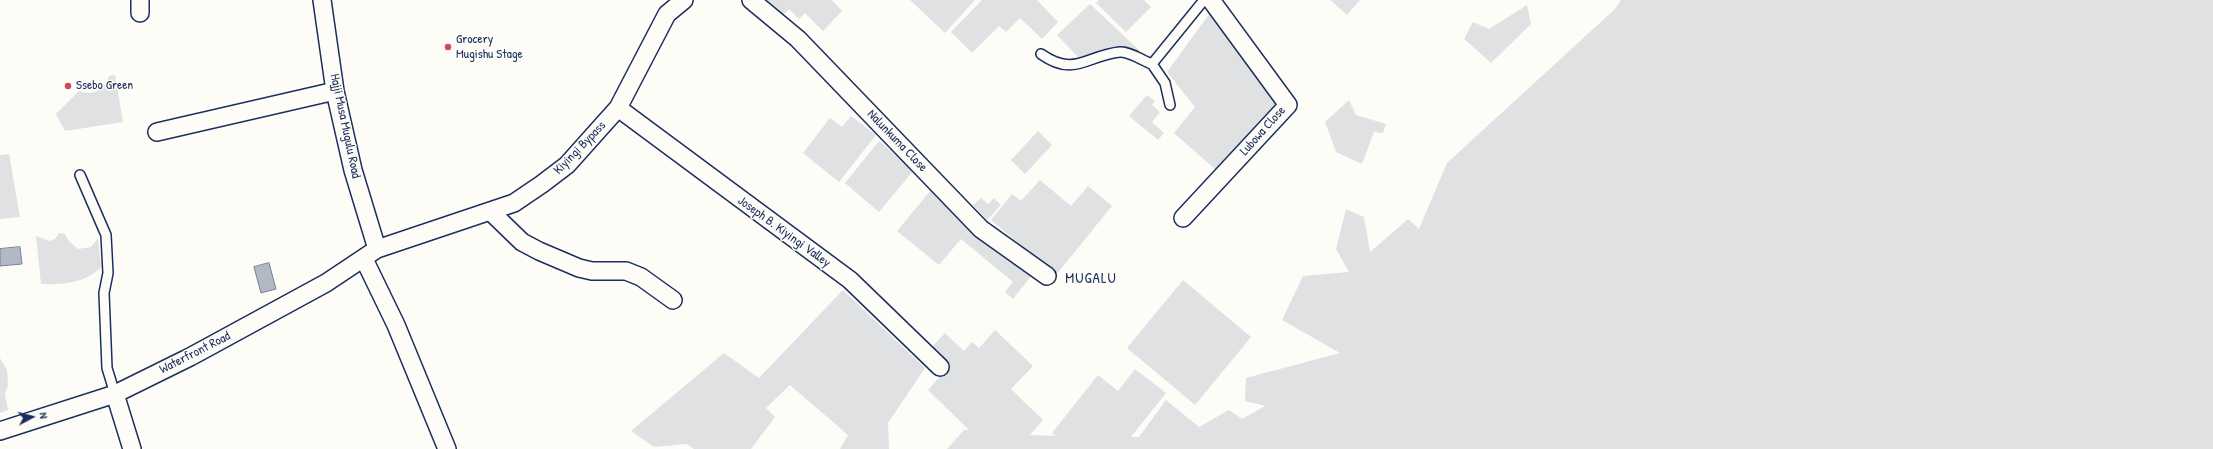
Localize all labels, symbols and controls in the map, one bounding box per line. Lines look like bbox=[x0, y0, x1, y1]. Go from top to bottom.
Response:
place label: Grocery Mugishu Stage bbox=[456, 32, 523, 63]
marker: Grocery Mugishu Stage bbox=[443, 42, 453, 52]
street label: Hajji Musa Mugulu Road bbox=[326, 72, 364, 180]
place label: Ssebo Green bbox=[76, 78, 133, 94]
marker: Ssebo Green bbox=[63, 81, 73, 91]
street label: Lubowa Close bbox=[1237, 103, 1289, 159]
street label: Nalunkuma Close bbox=[864, 107, 930, 175]
street label: Kiyingi Bypass bbox=[551, 118, 609, 178]
street label: Joseph B. Kiyingi Valley bbox=[735, 193, 833, 271]
district label: MUGALU bbox=[1065, 270, 1117, 288]
street label: Waterfront Road bbox=[157, 329, 233, 377]
north arrow bbox=[12, 397, 52, 437]
text: N bbox=[37, 412, 51, 419]

